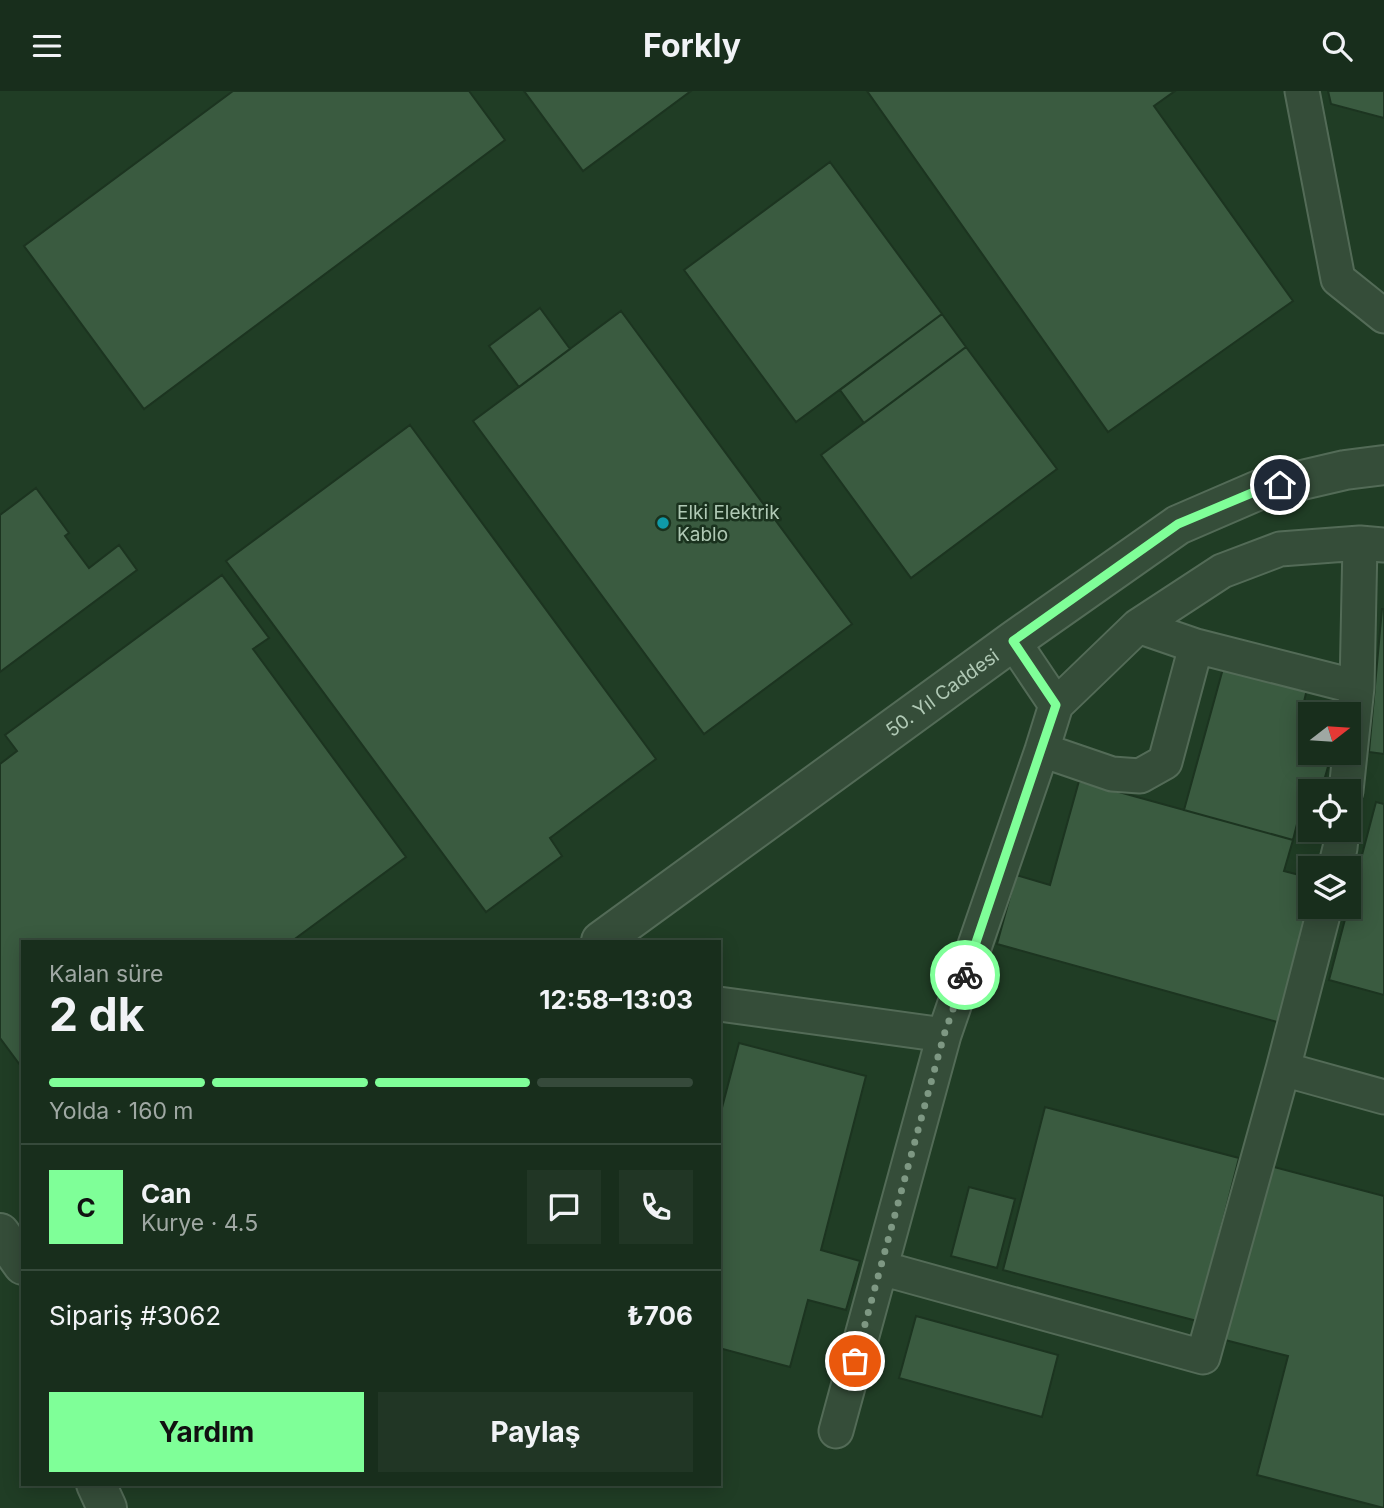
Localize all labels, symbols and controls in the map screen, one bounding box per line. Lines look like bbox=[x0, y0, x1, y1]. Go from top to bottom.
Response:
text: Forkly bbox=[643, 26, 741, 65]
icon: menu bbox=[28, 27, 66, 65]
icon: search bbox=[1318, 27, 1356, 65]
pin bbox=[1250, 455, 1310, 515]
icon: home bbox=[1261, 466, 1299, 504]
place label: Elki Elektrik Kablo bbox=[677, 501, 780, 546]
marker: Elki Elektrik Kablo bbox=[655, 515, 671, 531]
street label: 50. Yıl Caddesi bbox=[881, 644, 1004, 742]
north arrow bbox=[1298, 702, 1362, 765]
map controls bbox=[1298, 702, 1361, 919]
button: locate bbox=[1298, 779, 1361, 842]
button: layers bbox=[1298, 856, 1361, 919]
courier bbox=[930, 940, 1000, 1010]
icon: bike bbox=[946, 956, 984, 994]
text: Kalan süre bbox=[49, 960, 163, 988]
text: 12:58–13:03 bbox=[539, 984, 693, 1015]
text: 2 dk bbox=[49, 986, 145, 1042]
text: Yolda · 160 m bbox=[49, 1097, 194, 1125]
button: chat bbox=[527, 1170, 601, 1244]
button: phone bbox=[619, 1170, 693, 1244]
text: Can bbox=[141, 1178, 192, 1209]
text: C bbox=[76, 1192, 96, 1223]
text: Kurye · 4.5 bbox=[141, 1209, 258, 1237]
text: Sipariş #3062 bbox=[49, 1300, 221, 1331]
text: ₺706 bbox=[627, 1300, 693, 1331]
pin bbox=[825, 1331, 885, 1391]
icon: bag bbox=[836, 1342, 874, 1380]
button: Yardım bbox=[49, 1392, 364, 1472]
button: Paylaş bbox=[378, 1392, 693, 1472]

